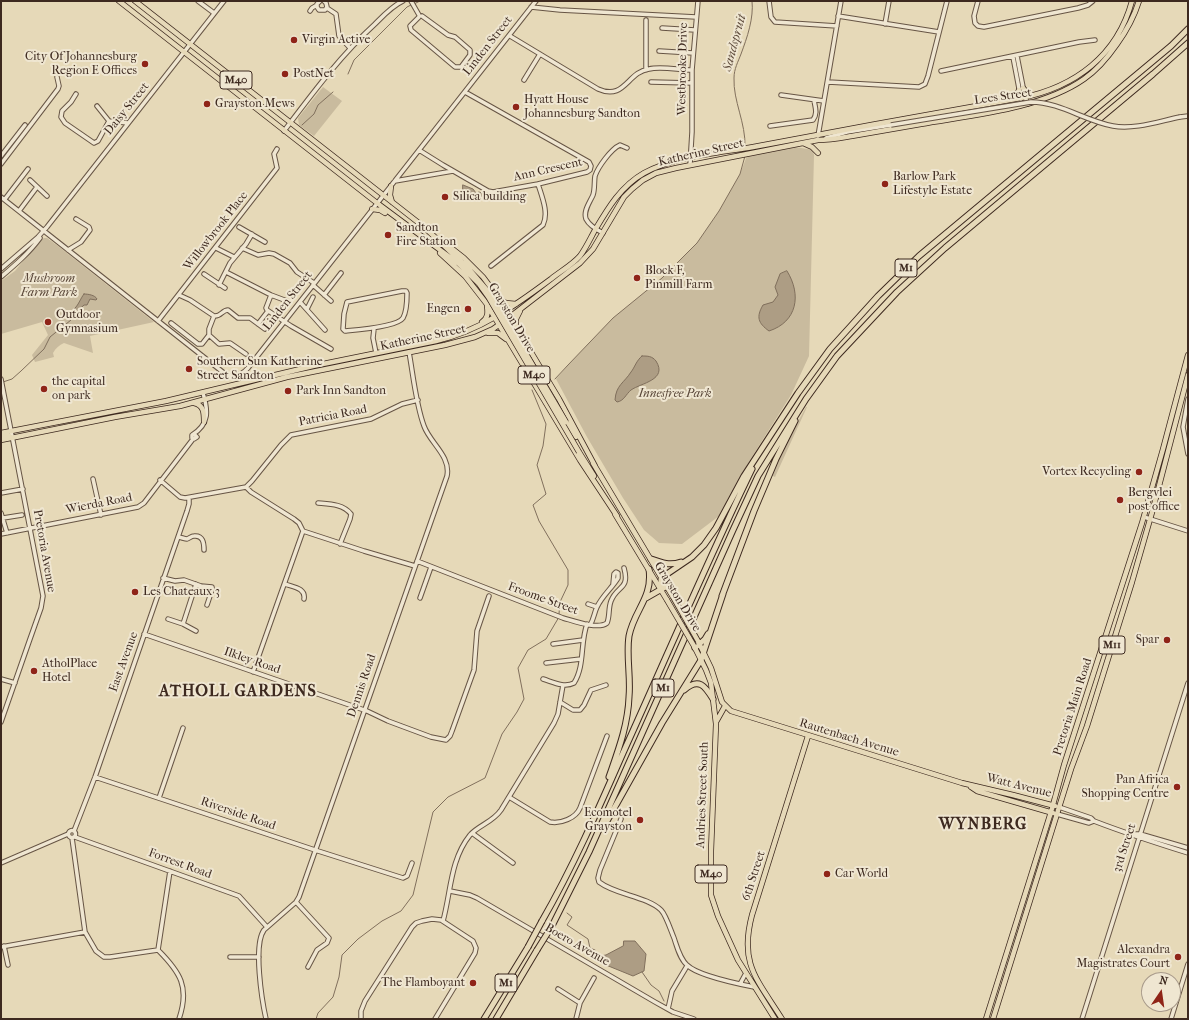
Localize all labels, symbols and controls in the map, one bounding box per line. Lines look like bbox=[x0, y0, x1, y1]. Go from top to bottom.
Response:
street label: Linden Street bbox=[460, 13, 516, 79]
water label: Sandspruit bbox=[720, 13, 750, 73]
street label: Westbrooke Drive bbox=[675, 22, 691, 116]
place label: Virgin Active bbox=[302, 33, 370, 47]
marker: Virgin Active bbox=[289, 35, 299, 45]
place label: City Of Johannesburg Region E Offices bbox=[25, 50, 137, 78]
marker: City Of Johannesburg Region E Offices bbox=[140, 59, 150, 69]
place label: PostNet bbox=[293, 67, 334, 81]
marker: PostNet bbox=[280, 69, 290, 79]
road number: M40 bbox=[220, 71, 252, 89]
street label: Daisy Street bbox=[102, 80, 152, 138]
street label: Lees Street bbox=[973, 86, 1033, 108]
place label: Hyatt House Johannesburg Sandton bbox=[524, 93, 640, 121]
place label: Grayston Mews bbox=[215, 97, 295, 111]
marker: Grayston Mews bbox=[202, 99, 212, 109]
marker: Hyatt House Johannesburg Sandton bbox=[511, 102, 521, 112]
street label: Katherine Street bbox=[657, 136, 745, 170]
street label: Ann Crescent bbox=[512, 155, 584, 185]
place label: Barlow Park Lifestyle Estate bbox=[893, 170, 972, 198]
marker: Barlow Park Lifestyle Estate bbox=[880, 179, 890, 189]
street label: Willowbrook Place bbox=[181, 189, 251, 273]
place label: Silica building bbox=[453, 190, 526, 204]
marker: Silica building bbox=[440, 192, 450, 202]
place label: Sandton Fire Station bbox=[396, 221, 456, 249]
marker: Sandton Fire Station bbox=[383, 230, 393, 240]
road number: M1 bbox=[895, 259, 917, 277]
place label: Block F, Pinmill Farm bbox=[645, 264, 712, 292]
street label: Linden Street bbox=[260, 268, 316, 334]
park label: Mushroom Farm Park bbox=[21, 272, 77, 300]
marker: Block F, Pinmill Farm bbox=[632, 273, 642, 283]
street label: Grayston Drive bbox=[485, 280, 537, 356]
place label: Engen bbox=[426, 302, 460, 316]
marker: Engen bbox=[463, 304, 473, 314]
place label: Outdoor Gymnasium bbox=[56, 308, 118, 336]
marker: Outdoor Gymnasium bbox=[43, 317, 53, 327]
street label: Katherine Street bbox=[379, 322, 467, 354]
place label: Southern Sun Katherine Street Sandton bbox=[197, 355, 323, 383]
marker: Southern Sun Katherine Street Sandton bbox=[184, 364, 194, 374]
road number: M40 bbox=[518, 366, 550, 384]
place label: the capital on park bbox=[52, 375, 105, 403]
marker: the capital on park bbox=[39, 384, 49, 394]
place label: Park Inn Sandton bbox=[296, 384, 386, 398]
marker: Park Inn Sandton bbox=[283, 386, 293, 396]
park label: Innesfree Park bbox=[638, 387, 712, 401]
street label: Patricia Road bbox=[298, 402, 368, 430]
place label: Vortex Recycling bbox=[1042, 465, 1131, 479]
marker: Vortex Recycling bbox=[1134, 467, 1144, 477]
place label: Bergvlei post office bbox=[1128, 486, 1180, 514]
street label: Wierda Road bbox=[65, 490, 133, 518]
marker: Bergvlei post office bbox=[1115, 495, 1125, 505]
street label: Pretoria Avenue bbox=[30, 508, 58, 594]
street label: Grayston Drive bbox=[651, 559, 703, 635]
street label: Froome Street bbox=[506, 580, 580, 618]
place label: Les Chateaux 3 bbox=[143, 585, 220, 599]
marker: Les Chateaux 3 bbox=[130, 587, 140, 597]
street label: East Avenue bbox=[106, 630, 142, 694]
place label: Spar bbox=[1136, 633, 1159, 647]
marker: Spar bbox=[1162, 635, 1172, 645]
road number: M11 bbox=[1099, 636, 1125, 654]
street label: Ilkley Road bbox=[222, 645, 282, 677]
street label: Dennis Road bbox=[344, 652, 380, 720]
street label: Pretoria Main Road bbox=[1050, 656, 1096, 758]
place label: AtholPlace Hotel bbox=[42, 657, 97, 685]
marker: AtholPlace Hotel bbox=[29, 666, 39, 676]
road number: M1 bbox=[652, 679, 674, 697]
district label: ATHOLL GARDENS bbox=[159, 682, 317, 702]
street label: Rautenbach Avenue bbox=[797, 716, 901, 760]
street label: Andries Street South bbox=[694, 741, 712, 849]
street label: Watt Avenue bbox=[985, 771, 1053, 801]
place label: Pan Africa Shopping Centre bbox=[1081, 773, 1169, 801]
marker: Pan Africa Shopping Centre bbox=[1172, 782, 1182, 792]
street label: Riverside Road bbox=[199, 794, 277, 834]
place label: Ecomotel Grayston bbox=[584, 806, 632, 834]
marker: Ecomotel Grayston bbox=[635, 815, 645, 825]
district label: WYNBERG bbox=[939, 815, 1027, 835]
street label: 3rd Street bbox=[1110, 822, 1140, 874]
street label: Forrest Road bbox=[146, 846, 214, 882]
street label: 6th Street bbox=[739, 849, 769, 903]
road number: M40 bbox=[695, 865, 727, 883]
place label: Car World bbox=[835, 867, 888, 881]
marker: Car World bbox=[822, 869, 832, 879]
street label: Boero Avenue bbox=[542, 921, 612, 969]
place label: Alexandra Magistrates Court bbox=[1077, 943, 1170, 971]
marker: Alexandra Magistrates Court bbox=[1173, 952, 1183, 962]
north arrow bbox=[1141, 972, 1181, 1012]
road number: M1 bbox=[495, 974, 517, 992]
text: N bbox=[1158, 974, 1169, 988]
place label: The Flamboyant bbox=[381, 976, 465, 990]
marker: The Flamboyant bbox=[468, 978, 478, 988]

